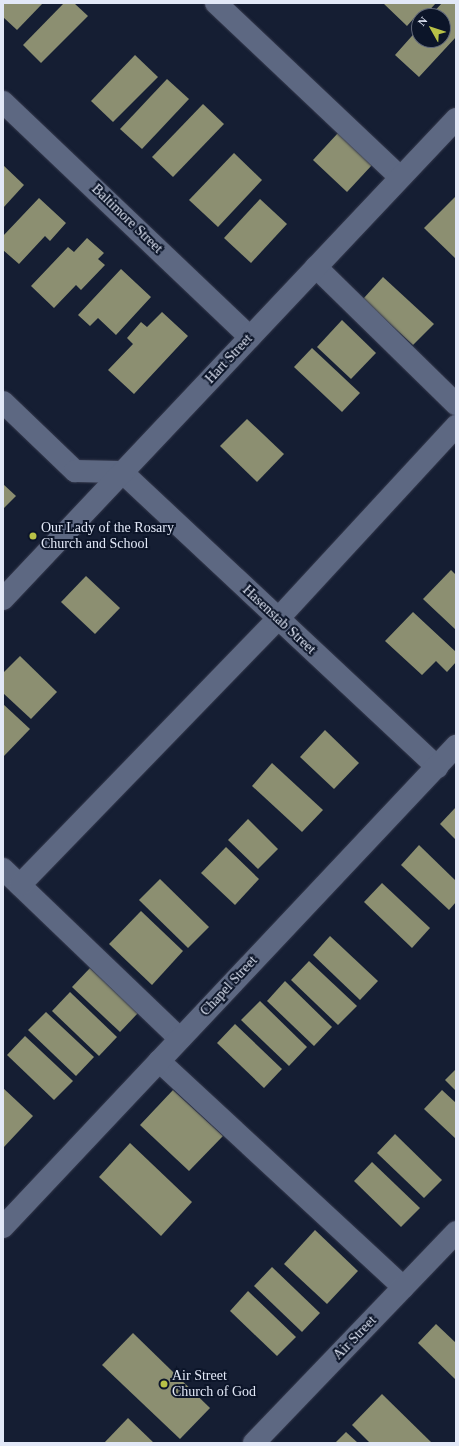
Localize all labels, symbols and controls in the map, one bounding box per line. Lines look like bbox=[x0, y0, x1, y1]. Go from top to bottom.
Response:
north arrow bbox=[411, 8, 451, 48]
text: N bbox=[415, 14, 430, 28]
street label: Baltimore Street bbox=[88, 181, 166, 257]
street label: Hart Street bbox=[202, 331, 256, 387]
place label: Our Lady of the Rosary Church and School bbox=[41, 520, 174, 552]
marker: Our Lady of the Rosary Church and School bbox=[28, 531, 38, 541]
street label: Hasenstab Street bbox=[239, 582, 319, 658]
street label: Chapel Street bbox=[197, 953, 261, 1019]
street label: Air Street bbox=[330, 1312, 380, 1364]
place label: Air Street Church of God bbox=[172, 1368, 256, 1400]
marker: Air Street Church of God bbox=[159, 1379, 169, 1389]

